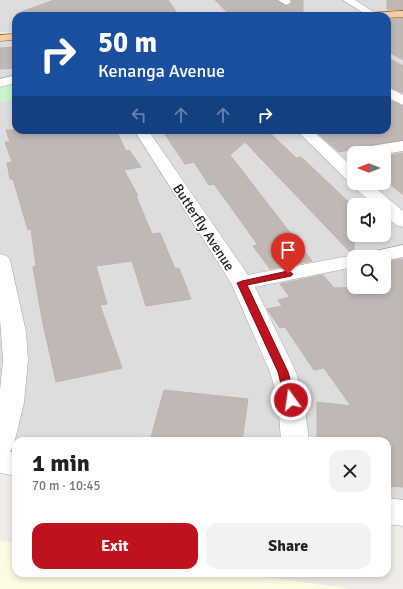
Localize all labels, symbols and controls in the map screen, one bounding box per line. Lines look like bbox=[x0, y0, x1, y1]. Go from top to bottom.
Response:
text: 50 m bbox=[98, 26, 157, 60]
icon: right bbox=[32, 28, 84, 80]
text: Kenanga Avenue bbox=[98, 60, 225, 82]
icon: left bbox=[128, 104, 150, 126]
icon: ahead bbox=[170, 104, 192, 126]
icon: ahead bbox=[212, 104, 234, 126]
icon: right bbox=[254, 104, 276, 126]
north arrow bbox=[347, 146, 391, 190]
map controls bbox=[347, 146, 391, 294]
street label: Butterfly Avenue bbox=[169, 181, 238, 274]
button: sound bbox=[347, 198, 391, 242]
pin bbox=[271, 233, 305, 274]
icon: arrive bbox=[277, 239, 299, 261]
button: search bbox=[347, 250, 391, 294]
position arrow bbox=[270, 379, 312, 421]
text: 1 min bbox=[32, 448, 90, 478]
button: close bbox=[329, 450, 371, 492]
text: 70 m · 10:45 bbox=[32, 478, 101, 494]
button: Exit bbox=[32, 523, 198, 569]
button: Share bbox=[206, 523, 371, 569]

